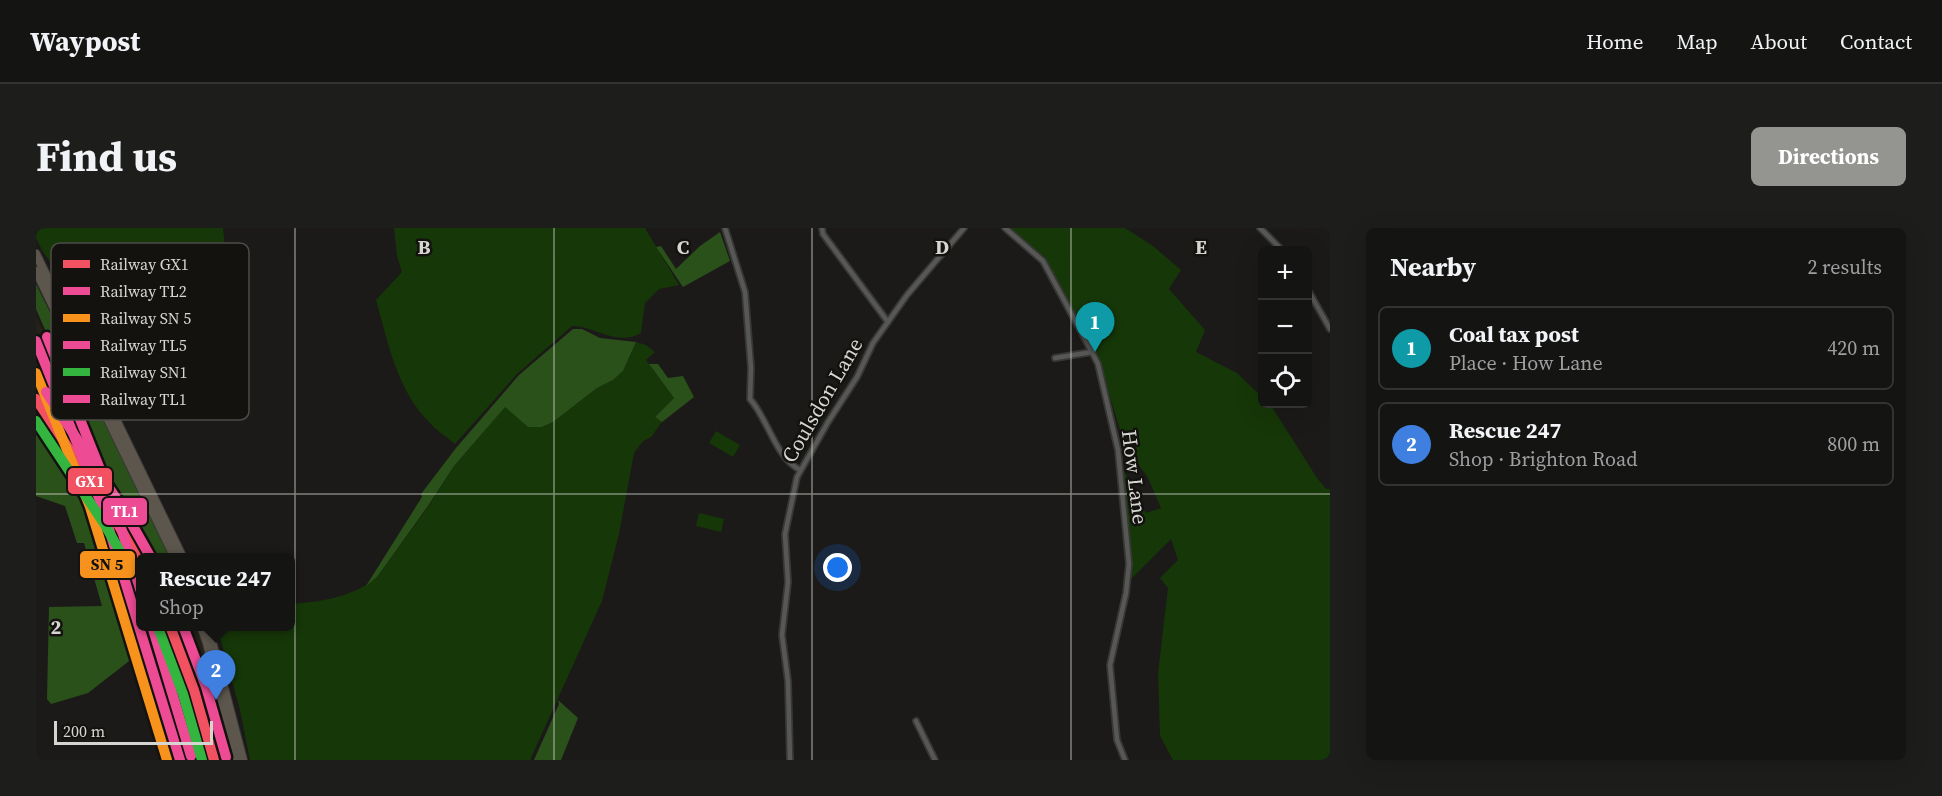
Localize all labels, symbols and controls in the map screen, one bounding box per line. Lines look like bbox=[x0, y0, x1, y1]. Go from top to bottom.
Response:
text: Waypost bbox=[30, 22, 140, 60]
text: Home bbox=[1586, 27, 1644, 56]
text: Map bbox=[1677, 27, 1718, 56]
text: About bbox=[1751, 27, 1807, 56]
text: Contact bbox=[1840, 27, 1912, 56]
text: Find us bbox=[36, 127, 177, 185]
button: Directions bbox=[1751, 127, 1906, 186]
text: B bbox=[417, 233, 431, 261]
text: C bbox=[677, 233, 689, 261]
text: D bbox=[935, 233, 949, 261]
text: E bbox=[1195, 233, 1207, 261]
legend bbox=[51, 243, 249, 420]
map controls bbox=[1258, 246, 1312, 408]
button: + bbox=[1258, 246, 1312, 300]
text: Nearby bbox=[1390, 249, 1476, 285]
text: Railway GX1 bbox=[100, 253, 189, 275]
text: 2 results bbox=[1807, 253, 1882, 281]
text: Railway TL2 bbox=[100, 280, 187, 302]
button: − bbox=[1258, 300, 1312, 354]
pin: 1 bbox=[1076, 302, 1114, 352]
text: Railway SN 5 bbox=[100, 307, 191, 329]
text: Coal tax post bbox=[1449, 319, 1579, 349]
street label: Coulsdon Lane bbox=[774, 332, 870, 468]
text: Railway TL5 bbox=[100, 334, 187, 356]
text: 1 bbox=[1406, 334, 1417, 362]
text: 420 m bbox=[1827, 334, 1880, 362]
text: Place · How Lane bbox=[1449, 349, 1603, 377]
button: locate bbox=[1258, 354, 1312, 408]
text: Railway SN1 bbox=[100, 361, 188, 383]
text: Railway TL1 bbox=[100, 388, 187, 410]
text: Rescue 247 bbox=[1449, 415, 1562, 445]
street label: How Lane bbox=[1115, 428, 1155, 526]
text: 2 bbox=[1406, 430, 1417, 458]
text: 800 m bbox=[1827, 430, 1880, 458]
text: Shop · Brighton Road bbox=[1449, 445, 1637, 473]
line badge: GX1 bbox=[67, 467, 113, 495]
text: GX1 bbox=[75, 470, 105, 492]
line badge: TL1 bbox=[102, 497, 148, 526]
text: TL1 bbox=[111, 500, 139, 522]
line badge: SN 5 bbox=[79, 550, 136, 579]
text: SN 5 bbox=[91, 553, 124, 575]
popup bbox=[136, 553, 295, 631]
your location bbox=[823, 553, 852, 582]
text: Rescue 247 bbox=[159, 563, 272, 593]
text: Shop bbox=[159, 593, 204, 621]
text: 2 bbox=[51, 613, 62, 641]
pin: 2 bbox=[196, 650, 236, 700]
scale bar bbox=[54, 718, 213, 746]
text: 200 m bbox=[63, 720, 105, 742]

